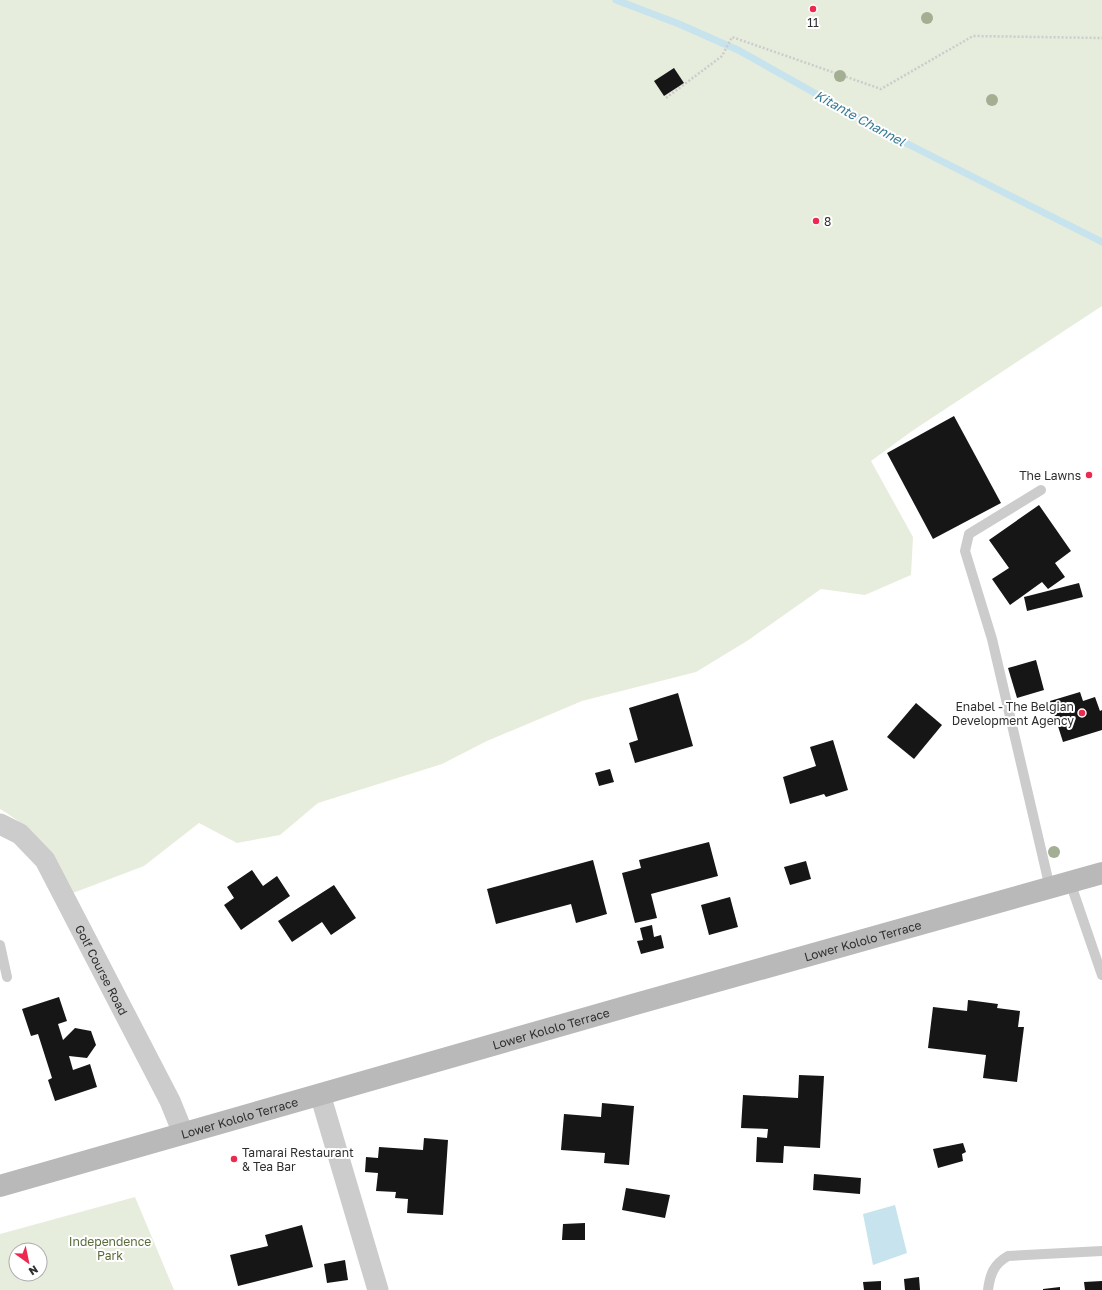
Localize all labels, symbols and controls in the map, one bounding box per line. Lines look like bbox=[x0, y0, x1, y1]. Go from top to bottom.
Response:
marker: 11 bbox=[808, 4, 818, 14]
place label: 11 bbox=[807, 15, 819, 30]
water label: Kitante Channel bbox=[812, 87, 909, 150]
place label: 8 bbox=[824, 214, 831, 229]
marker: 8 bbox=[811, 216, 821, 226]
place label: The Lawns bbox=[1019, 468, 1081, 483]
marker: The Lawns bbox=[1084, 470, 1094, 480]
place label: Enabel - The Belgian Development Agency bbox=[952, 699, 1074, 728]
marker: Enabel - The Belgian Development Agency bbox=[1077, 708, 1087, 718]
street label: Lower Kololo Terrace bbox=[802, 917, 923, 964]
street label: Golf Course Road bbox=[72, 922, 132, 1017]
street label: Lower Kololo Terrace bbox=[491, 1004, 611, 1052]
street label: Lower Kololo Terrace bbox=[179, 1094, 300, 1141]
place label: Tamarai Restaurant & Tea Bar bbox=[242, 1145, 354, 1174]
marker: Tamarai Restaurant & Tea Bar bbox=[229, 1154, 239, 1164]
park label: Independence Park bbox=[69, 1234, 151, 1263]
north arrow bbox=[8, 1242, 48, 1282]
text: N bbox=[27, 1263, 41, 1279]

